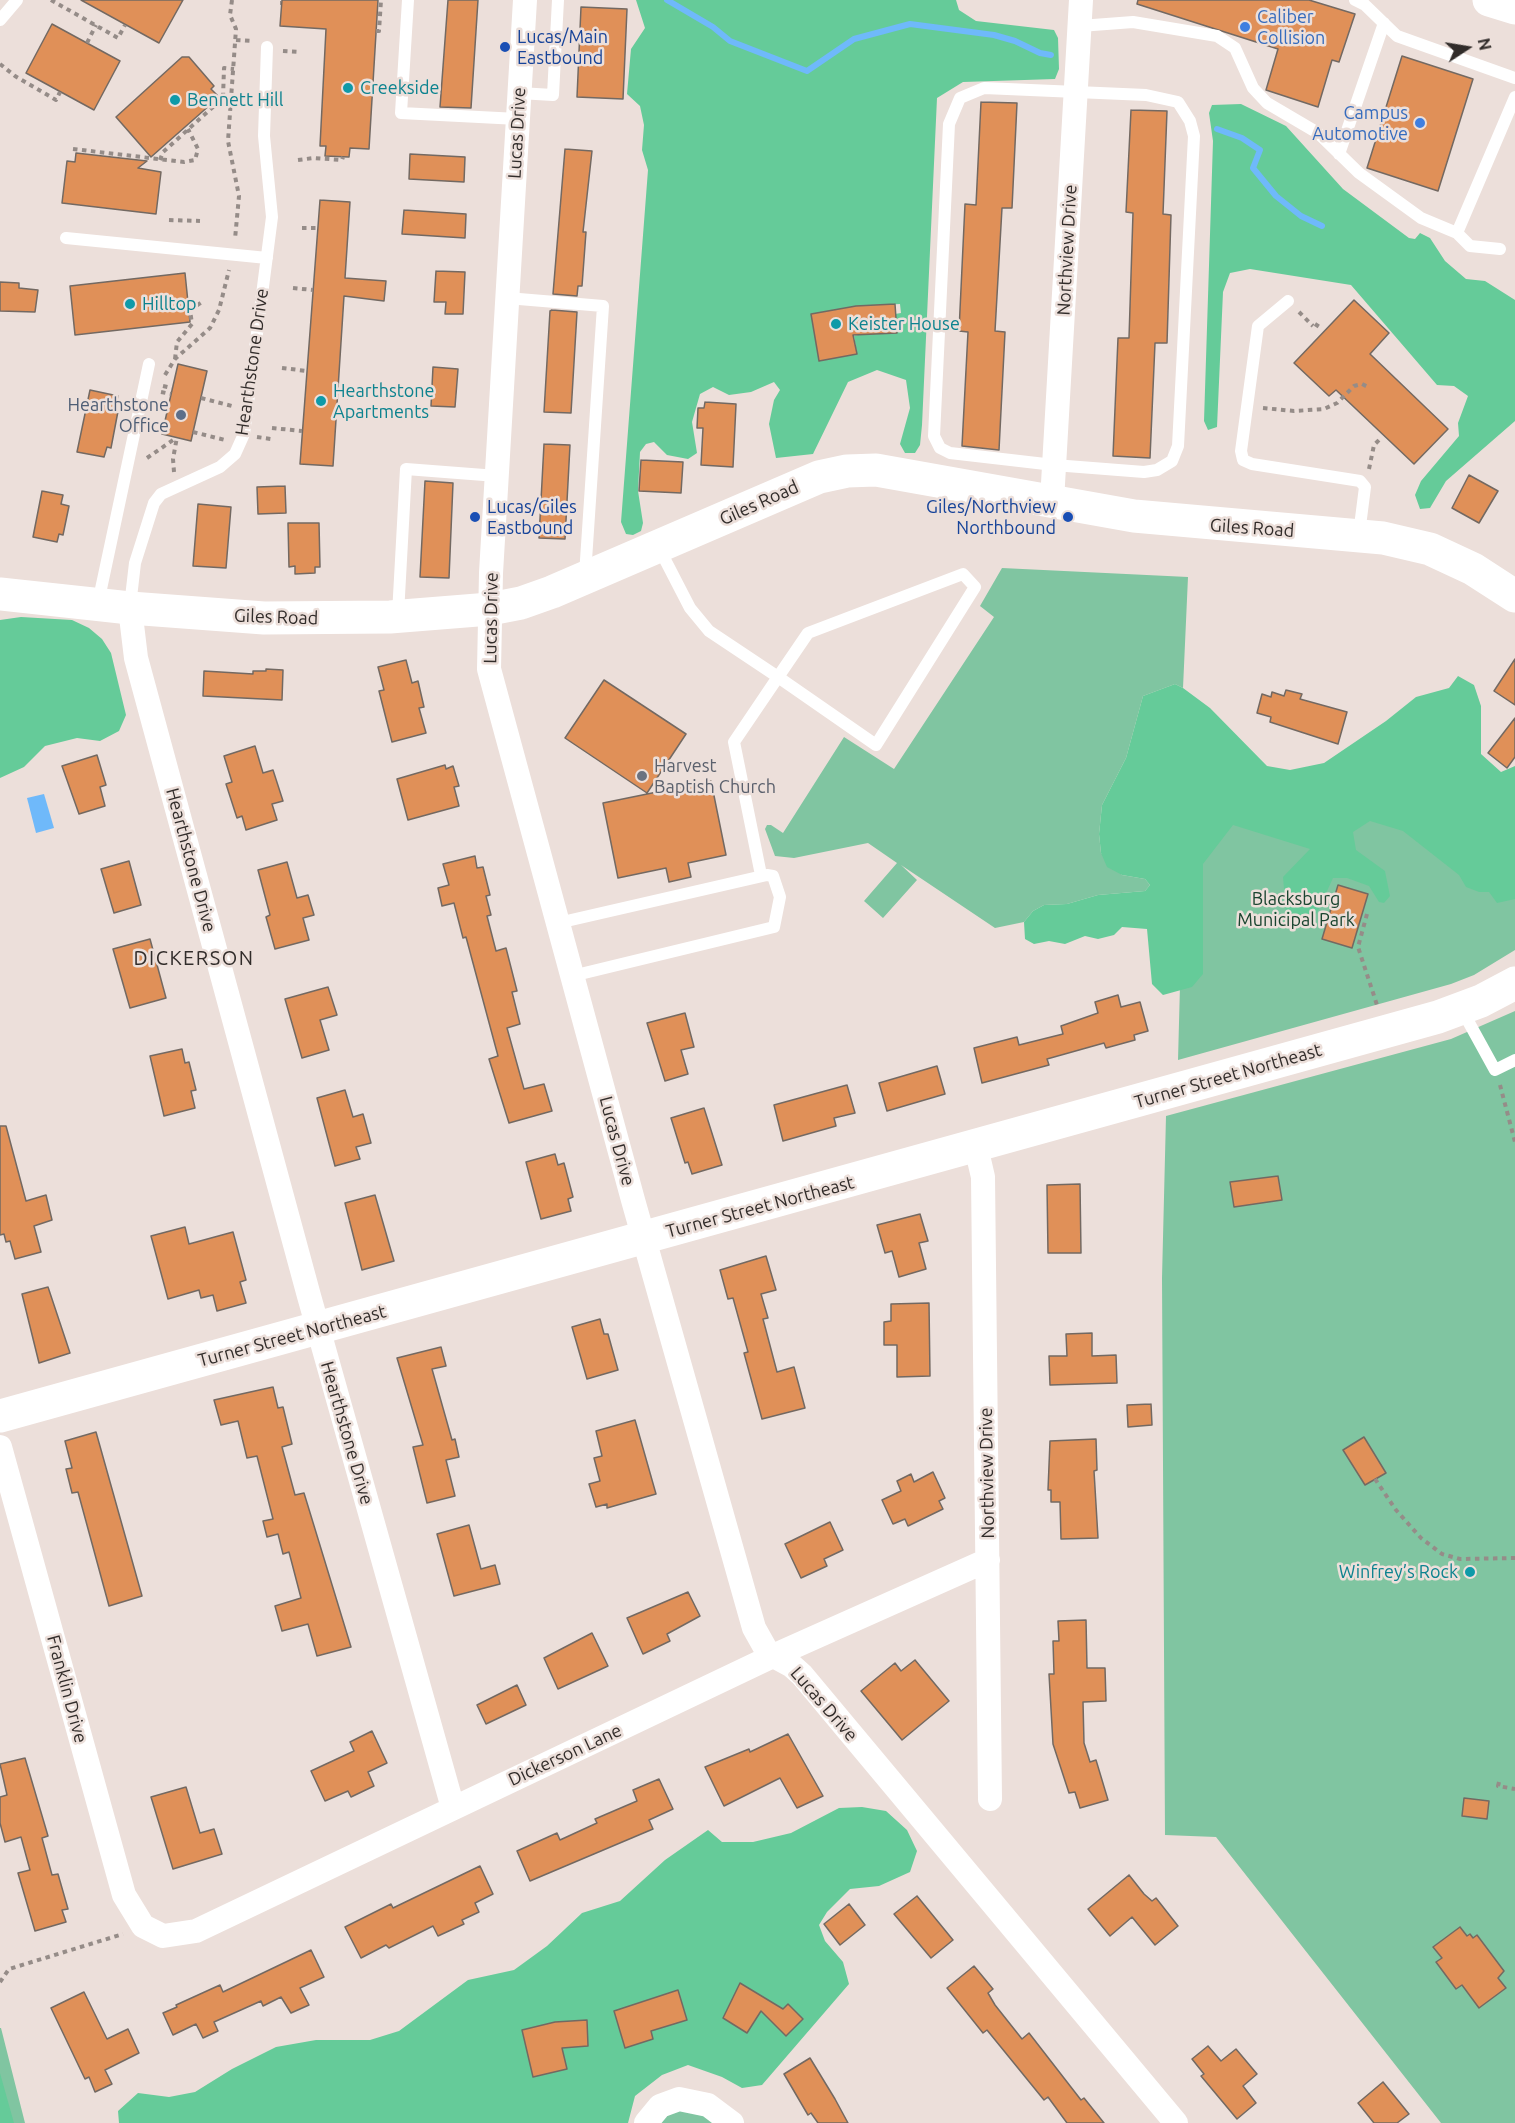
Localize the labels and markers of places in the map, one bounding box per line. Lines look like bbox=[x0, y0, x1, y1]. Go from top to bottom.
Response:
place label: Caliber Collision bbox=[1257, 6, 1325, 48]
marker: Caliber Collision bbox=[1238, 20, 1252, 34]
place label: Lucas/Main Eastbound bbox=[517, 26, 608, 68]
marker: Lucas/Main Eastbound bbox=[498, 40, 512, 54]
place label: Creekside bbox=[360, 77, 439, 99]
marker: Creekside bbox=[341, 81, 355, 95]
place label: Bennett Hill bbox=[187, 89, 283, 111]
marker: Bennett Hill bbox=[168, 93, 182, 107]
place label: Campus Automotive bbox=[1312, 102, 1408, 144]
marker: Campus Automotive bbox=[1413, 116, 1427, 130]
place label: Hilltop bbox=[142, 293, 196, 315]
marker: Hilltop bbox=[123, 297, 137, 311]
place label: Keister House bbox=[848, 313, 960, 335]
marker: Keister House bbox=[829, 317, 843, 331]
place label: Hearthstone Apartments bbox=[333, 380, 435, 422]
place label: Hearthstone Office bbox=[67, 394, 169, 436]
marker: Hearthstone Apartments bbox=[314, 394, 328, 408]
marker: Hearthstone Office bbox=[174, 408, 188, 422]
place label: Lucas/Giles Eastbound bbox=[487, 496, 577, 538]
place label: Giles/Northview Northbound bbox=[926, 496, 1056, 538]
marker: Lucas/Giles Eastbound bbox=[468, 510, 482, 524]
marker: Giles/Northview Northbound bbox=[1061, 510, 1075, 524]
place label: Harvest Baptish Church bbox=[654, 755, 776, 798]
marker: Harvest Baptish Church bbox=[635, 769, 649, 783]
place label: Winfrey’s Rock bbox=[1339, 1561, 1458, 1583]
marker: Winfrey’s Rock bbox=[1463, 1565, 1477, 1579]

